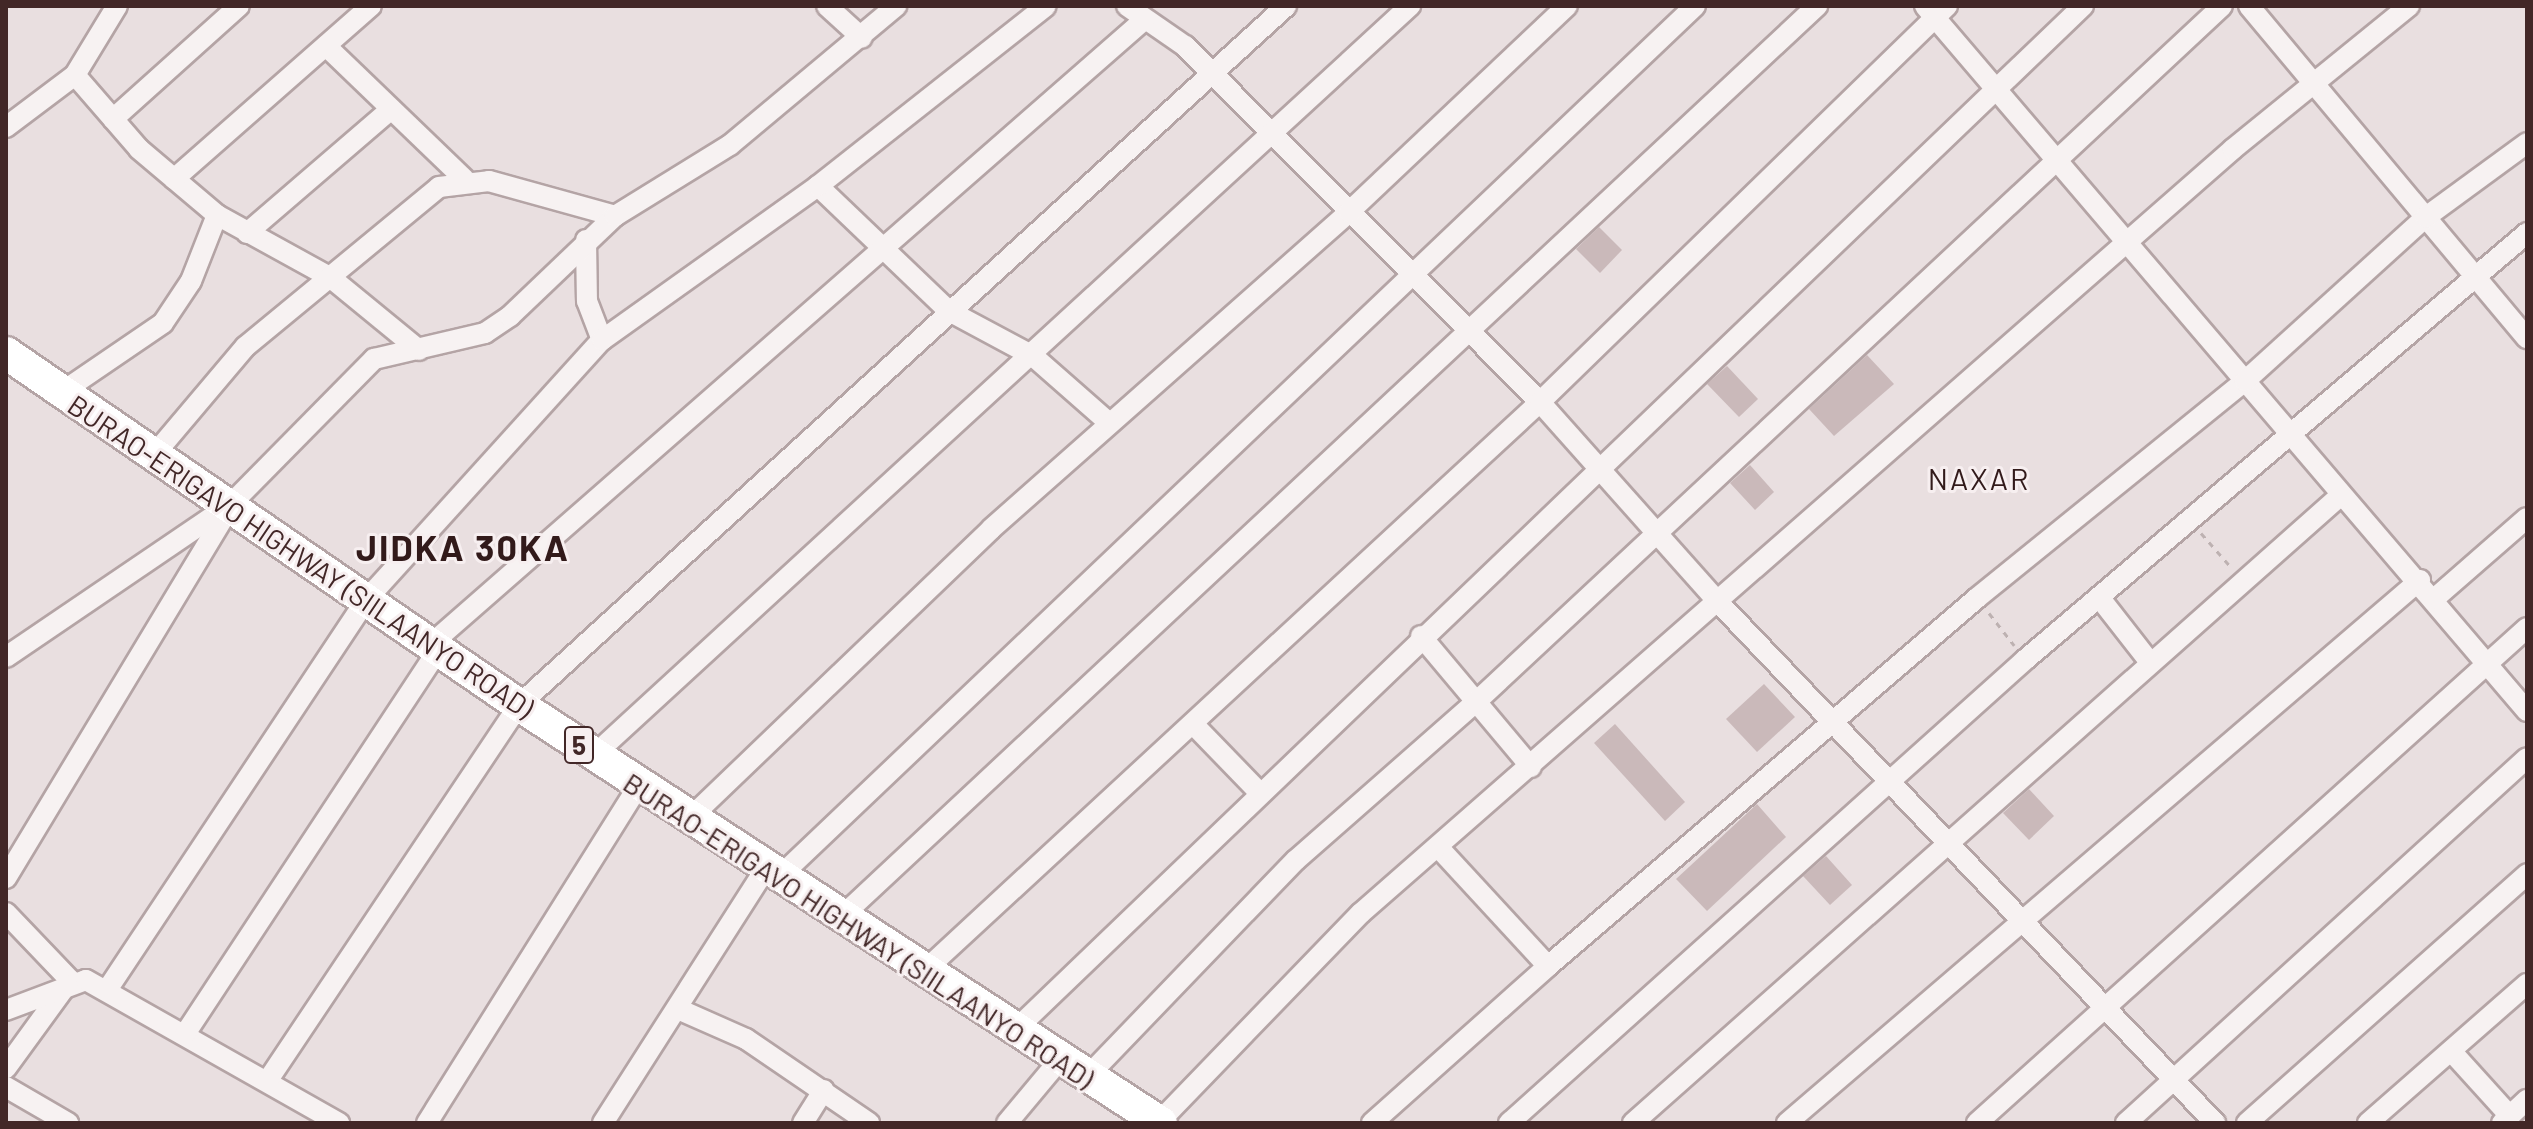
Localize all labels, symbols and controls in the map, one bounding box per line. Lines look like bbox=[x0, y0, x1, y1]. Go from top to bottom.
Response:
street label: BURAO-ERIGAVO HIGHWAY (SIILAANYO ROAD) bbox=[62, 387, 540, 725]
district label: NAXAR bbox=[1928, 460, 2030, 496]
district label: JIDKA 30KA bbox=[356, 525, 570, 569]
road number: 5 bbox=[563, 723, 595, 767]
street label: BURAO-ERIGAVO HIGHWAY (SIILAANYO ROAD) bbox=[618, 765, 1100, 1095]

